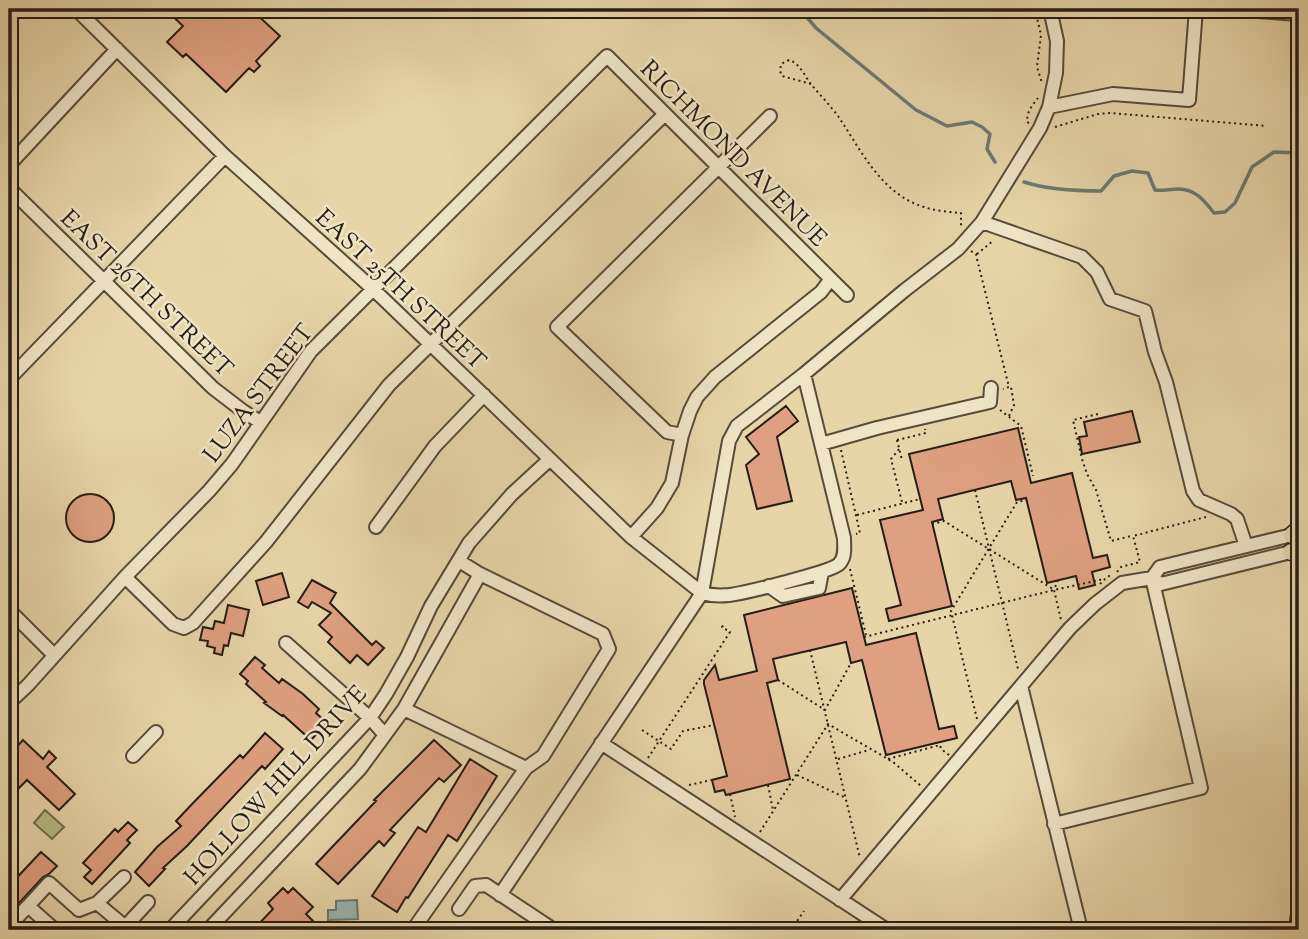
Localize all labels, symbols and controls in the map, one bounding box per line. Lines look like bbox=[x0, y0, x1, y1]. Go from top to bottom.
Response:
street label: RICHMOND AVENUE bbox=[632, 53, 834, 256]
street label: EAST 25TH STREET bbox=[307, 202, 493, 379]
street label: EAST 26TH STREET bbox=[52, 203, 240, 386]
street label: LUZA STREET bbox=[196, 318, 323, 471]
street label: HOLLOW HILL DRIVE bbox=[177, 678, 376, 894]

